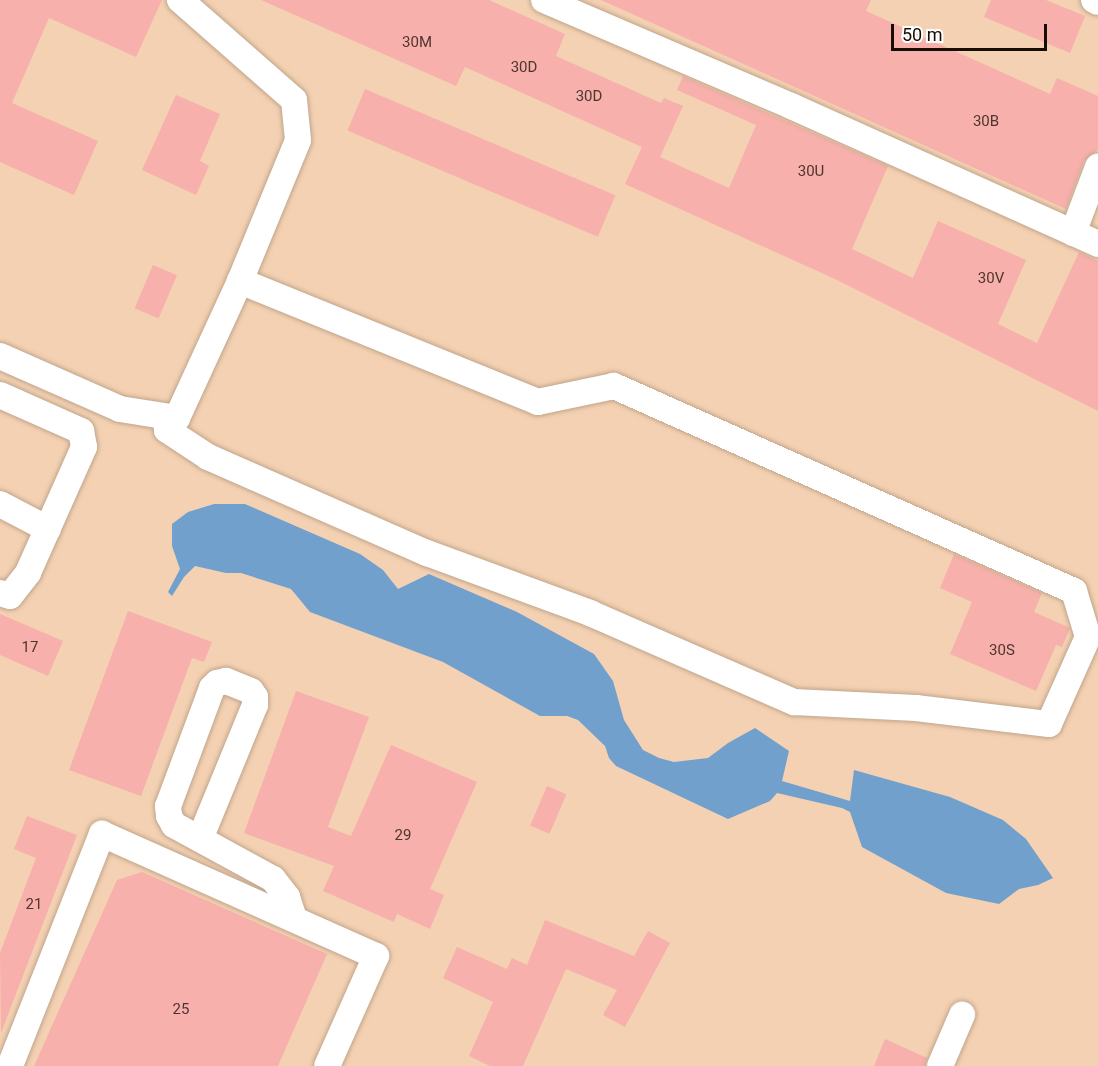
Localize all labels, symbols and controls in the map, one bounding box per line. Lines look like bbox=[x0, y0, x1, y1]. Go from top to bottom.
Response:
scale bar bbox=[894, 12, 1050, 50]
text: 50 m bbox=[902, 24, 942, 45]
house number: 30M bbox=[402, 34, 432, 52]
house number: 30D bbox=[511, 59, 537, 77]
house number: 30D bbox=[576, 88, 602, 106]
house number: 30B bbox=[973, 113, 999, 131]
house number: 30U bbox=[798, 163, 824, 181]
house number: 30V bbox=[978, 270, 1004, 288]
house number: 17 bbox=[22, 639, 38, 657]
house number: 30S bbox=[989, 642, 1015, 660]
house number: 29 bbox=[395, 827, 411, 845]
house number: 21 bbox=[26, 896, 42, 914]
house number: 25 bbox=[173, 1001, 189, 1019]

